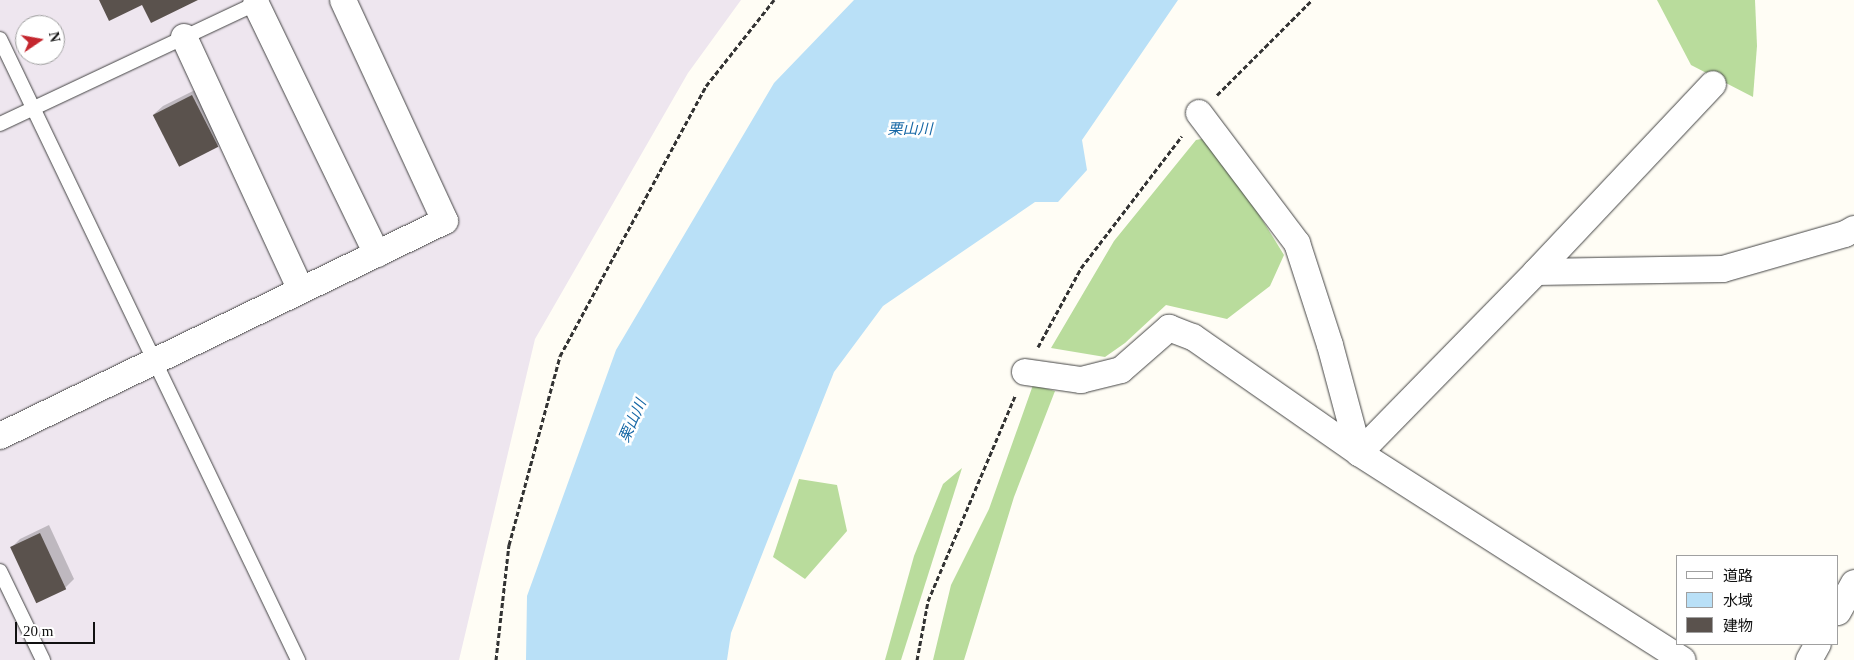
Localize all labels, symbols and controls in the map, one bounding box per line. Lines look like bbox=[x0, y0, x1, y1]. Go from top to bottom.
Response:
north arrow bbox=[15, 15, 65, 65]
text: N bbox=[46, 30, 63, 43]
water label: 栗山川 bbox=[888, 121, 932, 139]
water label: 栗山川 bbox=[616, 397, 650, 445]
legend bbox=[1676, 555, 1839, 645]
text: 道路 bbox=[1723, 568, 1753, 584]
text: 水域 bbox=[1723, 593, 1753, 609]
scale bar bbox=[18, 612, 98, 644]
text: 建物 bbox=[1723, 618, 1753, 634]
text: 20 m bbox=[23, 623, 53, 639]

